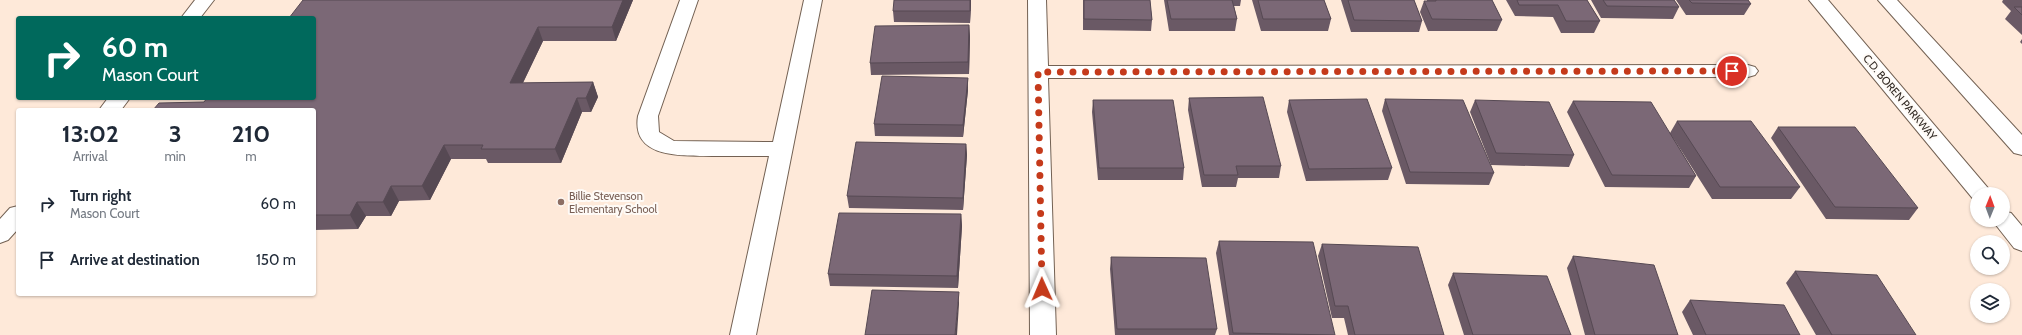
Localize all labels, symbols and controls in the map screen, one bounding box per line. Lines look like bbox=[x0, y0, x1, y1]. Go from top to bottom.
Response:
text: 60 m bbox=[102, 30, 168, 64]
icon: right bbox=[36, 32, 88, 84]
street label: C.D. BOREN PARKWAY bbox=[1860, 51, 1940, 143]
pin bbox=[1715, 54, 1749, 88]
icon: arrive bbox=[1721, 60, 1743, 82]
text: Mason Court bbox=[102, 64, 199, 86]
text: 13:02 bbox=[62, 119, 119, 148]
text: 3 bbox=[169, 119, 182, 148]
text: 210 bbox=[232, 119, 270, 148]
text: Arrival bbox=[73, 148, 108, 164]
text: min bbox=[164, 148, 186, 164]
text: m bbox=[245, 148, 257, 164]
text: Turn right bbox=[70, 187, 131, 205]
north arrow bbox=[1970, 187, 2010, 227]
map controls bbox=[1970, 187, 2010, 323]
place label: Billie Stevenson Elementary School bbox=[569, 189, 658, 216]
icon: right bbox=[36, 193, 58, 215]
text: 60 m bbox=[260, 195, 296, 213]
marker: Billie Stevenson Elementary School bbox=[556, 197, 566, 207]
text: Mason Court bbox=[70, 205, 140, 221]
button: search bbox=[1970, 235, 2010, 275]
icon: arrive bbox=[36, 249, 58, 271]
text: Arrive at destination bbox=[70, 251, 200, 269]
text: 150 m bbox=[256, 251, 296, 269]
position arrow bbox=[1021, 268, 1063, 310]
button: layers bbox=[1970, 283, 2010, 323]

